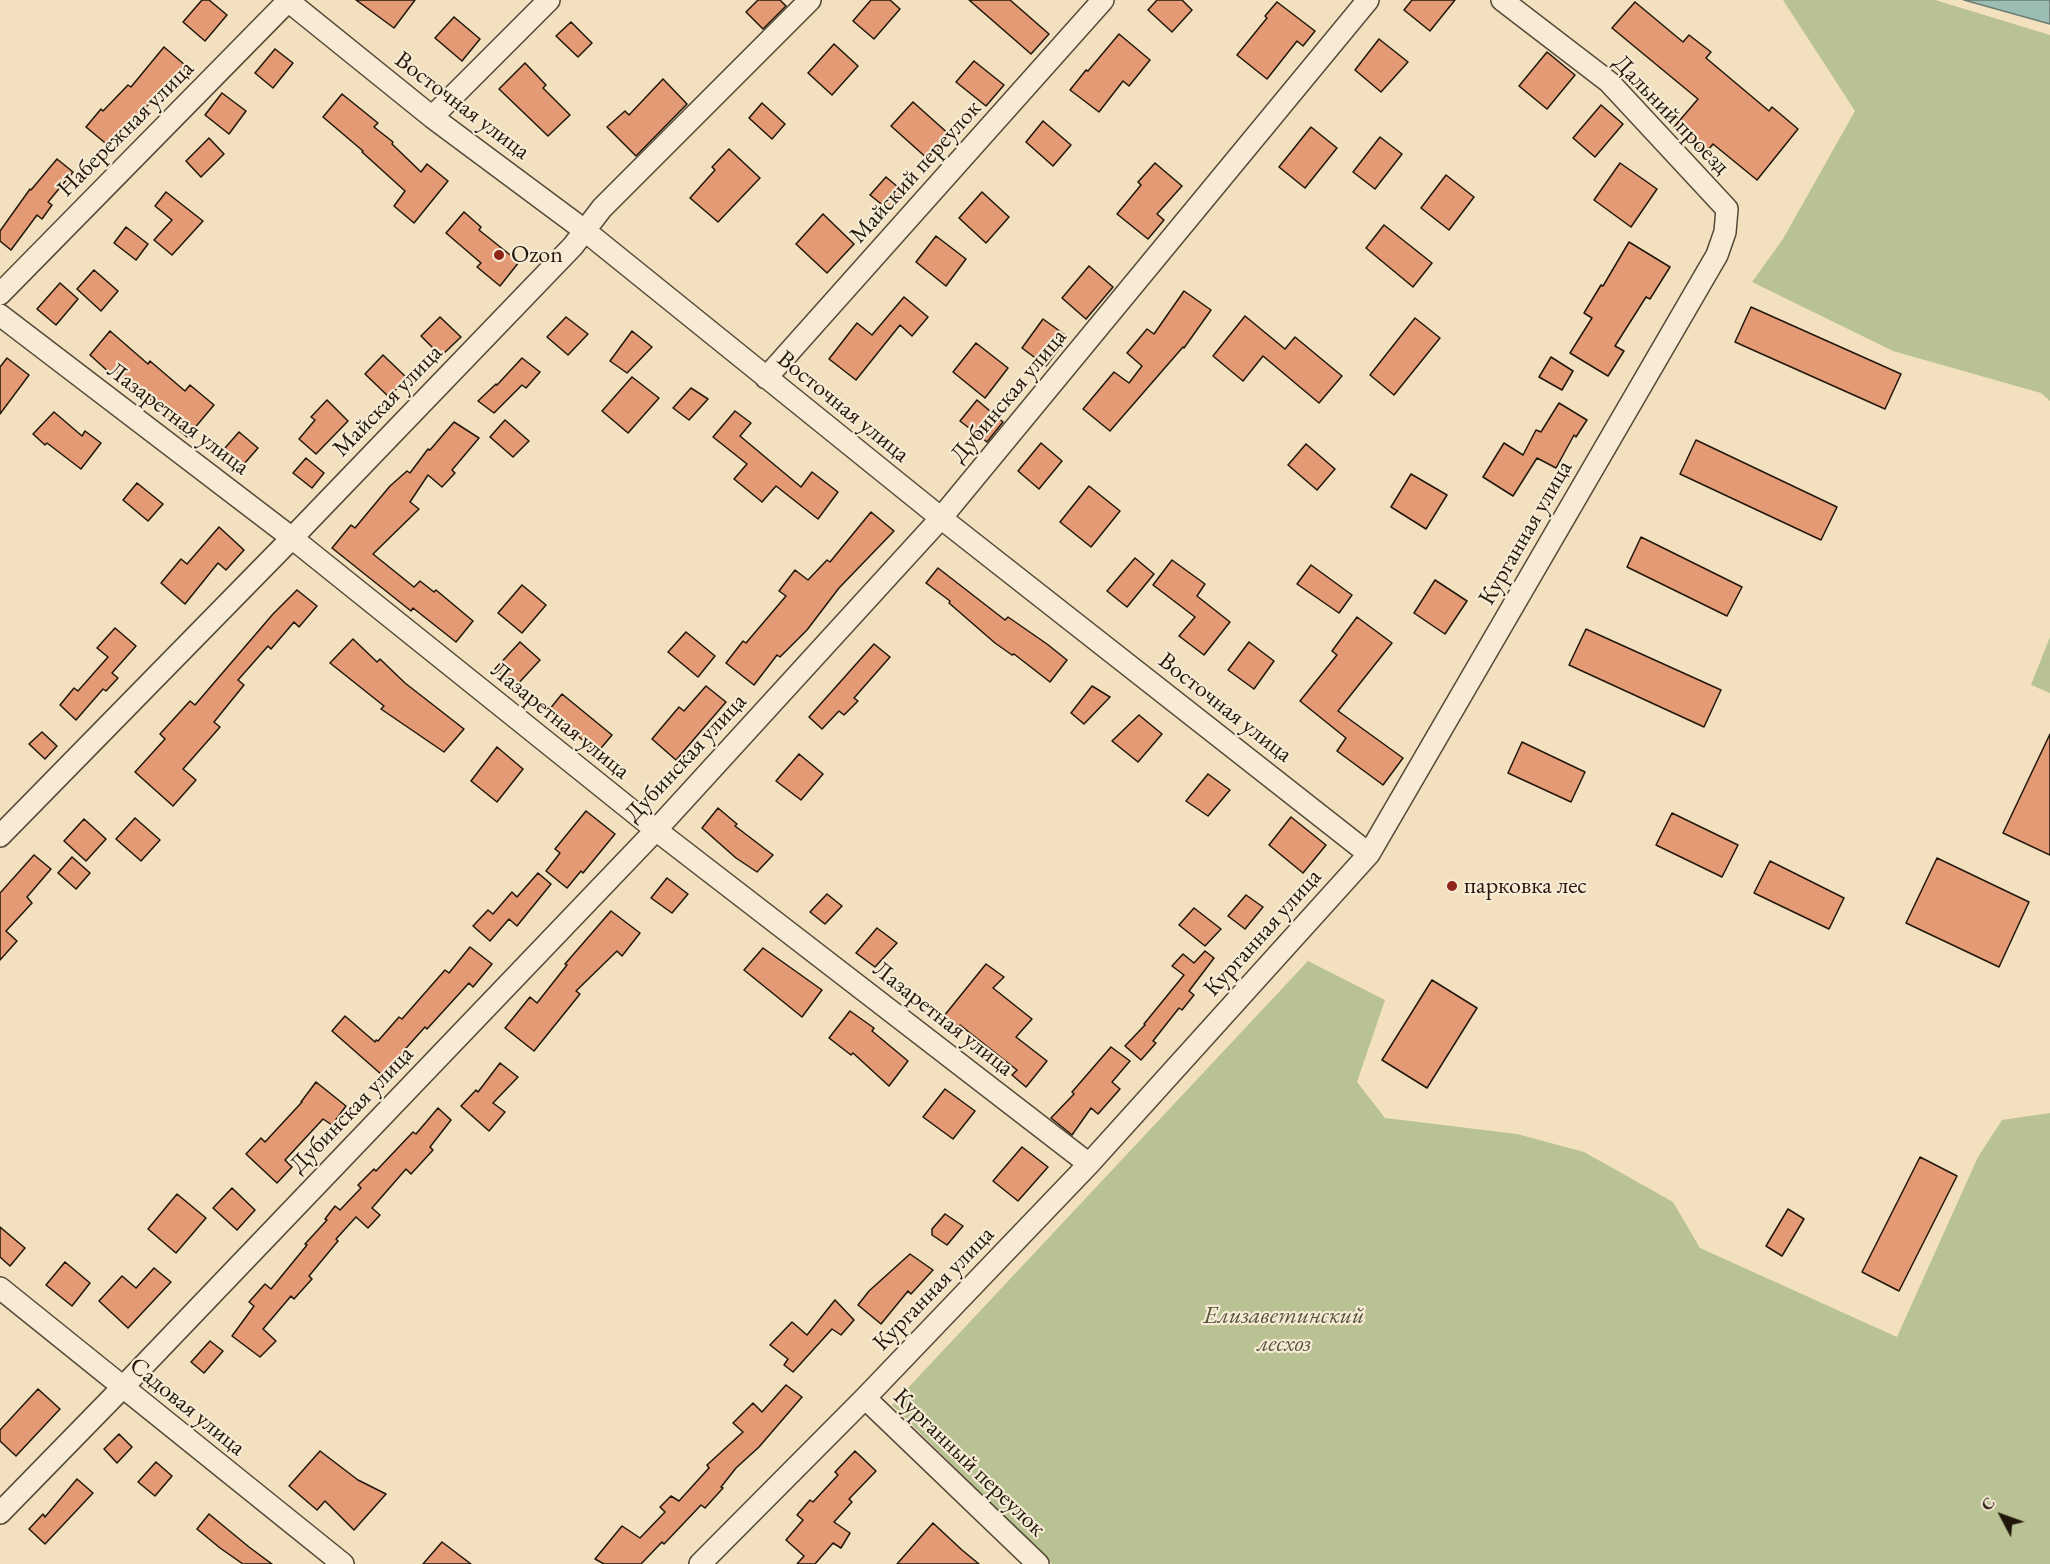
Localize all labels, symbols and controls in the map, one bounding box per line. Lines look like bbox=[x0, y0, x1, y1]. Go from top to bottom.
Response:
street label: Восточная улица bbox=[389, 46, 535, 166]
street label: Дальний проезд bbox=[1607, 49, 1735, 181]
street label: Набережная улица bbox=[52, 55, 200, 203]
street label: Майский переулок bbox=[844, 95, 988, 249]
place label: Ozon bbox=[511, 241, 563, 269]
marker: Ozon bbox=[492, 248, 506, 262]
street label: Дубинская улица bbox=[945, 323, 1073, 469]
street label: Майская улица bbox=[327, 339, 449, 463]
street label: Восточная улица bbox=[771, 345, 915, 469]
street label: Лазаретная улица bbox=[101, 356, 255, 482]
street label: Курганная улица bbox=[1473, 456, 1579, 610]
street label: Восточная улица bbox=[1152, 647, 1298, 769]
street label: Лазаретная улица bbox=[485, 656, 635, 786]
street label: Дубинская улица bbox=[619, 688, 753, 828]
street label: Курганная улица bbox=[1198, 863, 1328, 1003]
place label: парковка лес bbox=[1464, 872, 1587, 900]
marker: парковка лес bbox=[1445, 879, 1459, 893]
street label: Лазаретная улица bbox=[867, 955, 1019, 1083]
street label: Дубинская улица bbox=[284, 1040, 420, 1180]
street label: Курганная улица bbox=[867, 1221, 1001, 1357]
park label: Елизаветинский лесхоз bbox=[1204, 1302, 1364, 1358]
street label: Садовая улица bbox=[123, 1352, 251, 1462]
street label: Курганный переулок bbox=[887, 1383, 1051, 1543]
north arrow bbox=[1972, 1486, 2032, 1546]
text: С bbox=[1976, 1493, 2000, 1515]

